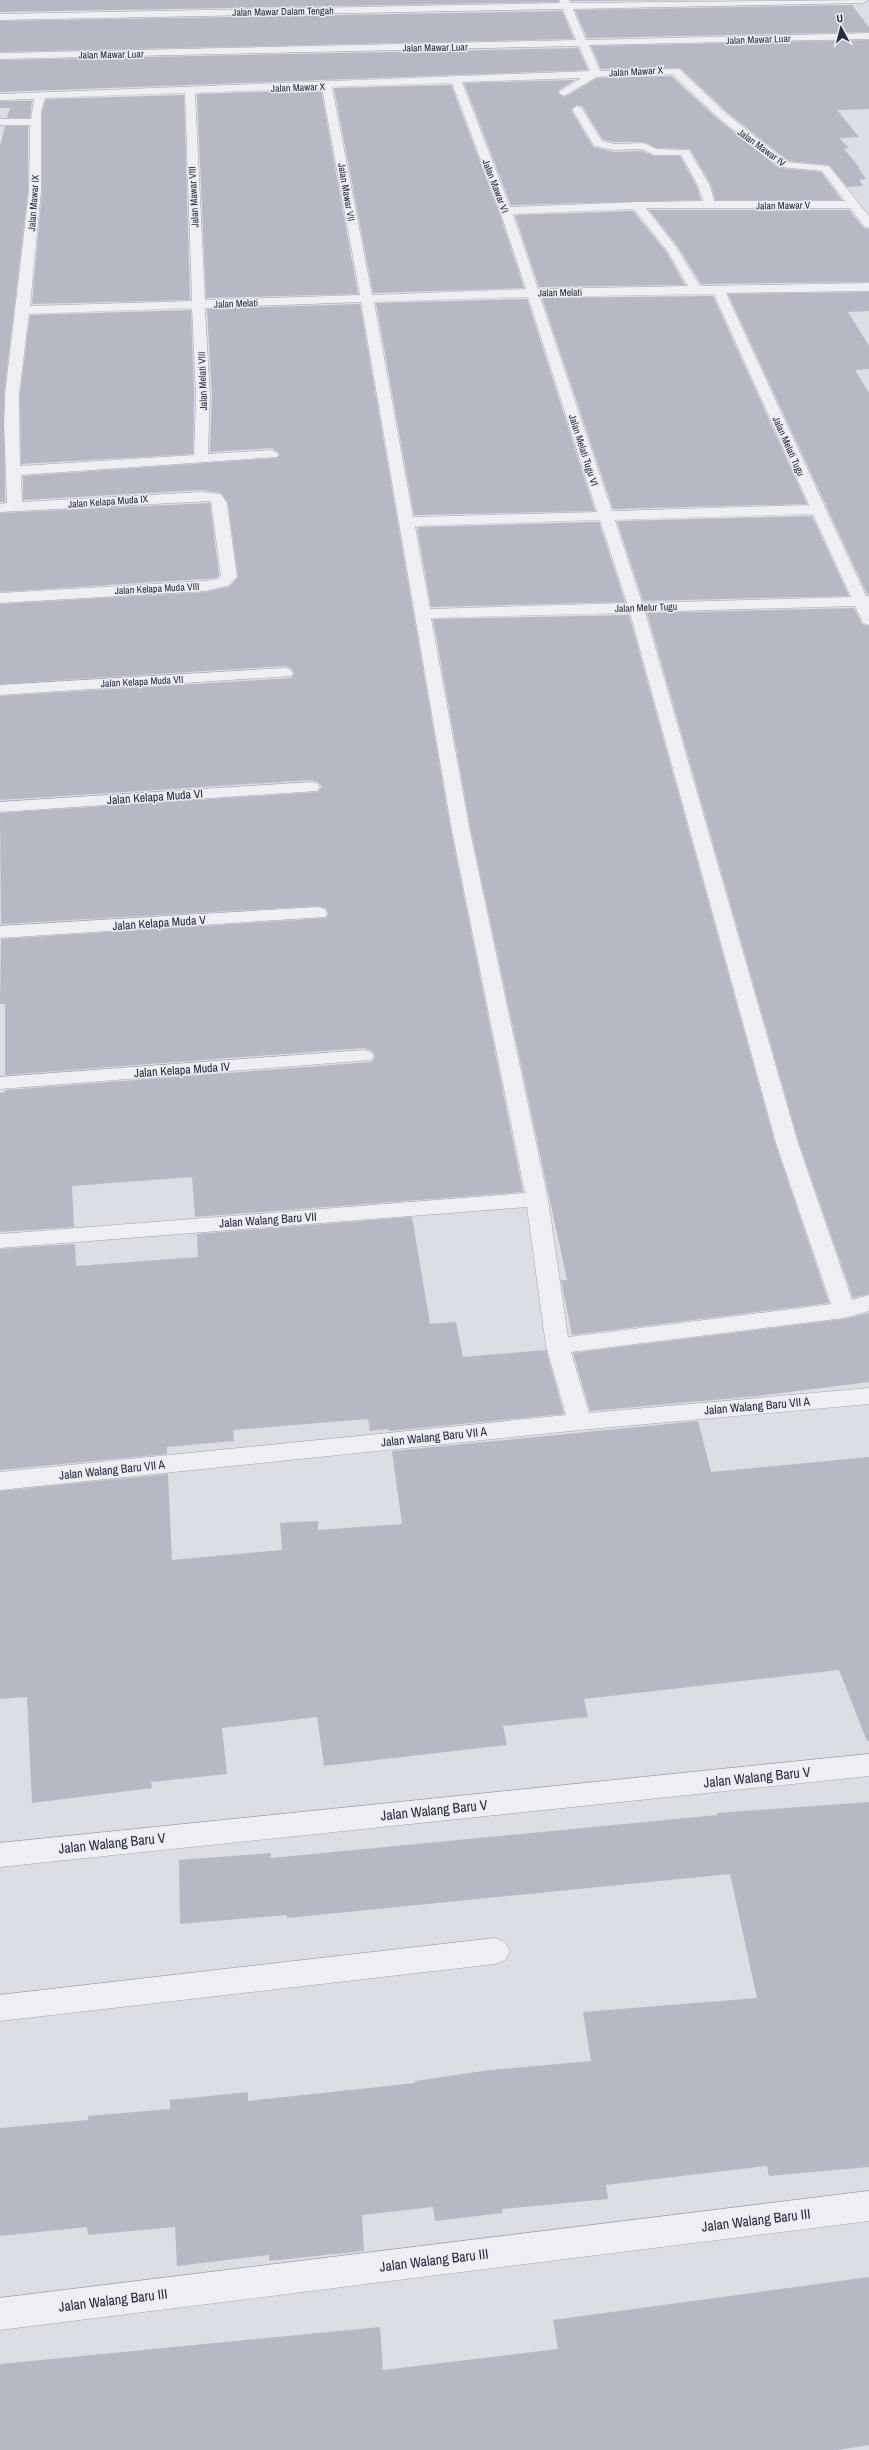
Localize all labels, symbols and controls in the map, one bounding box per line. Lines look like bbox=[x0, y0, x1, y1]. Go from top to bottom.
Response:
street label: Jalan Mawar Dalam Tengah bbox=[232, 4, 334, 19]
north arrow bbox=[821, 8, 861, 48]
text: U bbox=[836, 11, 844, 25]
street label: Jalan Mawar Luar bbox=[725, 32, 791, 47]
street label: Jalan Mawar Luar bbox=[402, 40, 468, 55]
street label: Jalan Mawar Luar bbox=[78, 47, 144, 62]
street label: Jalan Mawar X bbox=[609, 64, 664, 79]
street label: Jalan Mawar X bbox=[271, 80, 326, 95]
street label: Jalan Mawar IV bbox=[735, 126, 789, 170]
street label: Jalan Mawar VI bbox=[479, 157, 512, 215]
street label: Jalan Mawar VII bbox=[335, 162, 358, 222]
street label: Jalan Mawar VIII bbox=[185, 166, 202, 228]
street label: Jalan Mawar IX bbox=[25, 174, 42, 232]
street label: Jalan Mawar V bbox=[756, 199, 811, 212]
street label: Jalan Melati bbox=[538, 286, 582, 299]
street label: Jalan Melati bbox=[214, 296, 258, 311]
street label: Jalan Melati VIII bbox=[195, 351, 210, 411]
street label: Jalan Melati Tugu VI bbox=[566, 413, 601, 488]
street label: Jalan Melati Tugu bbox=[770, 414, 808, 478]
street label: Jalan Kelapa Muda IX bbox=[68, 492, 149, 511]
street label: Jalan Kelapa Muda VIII bbox=[114, 580, 200, 597]
street label: Jalan Melur Tugu bbox=[615, 600, 677, 615]
street label: Jalan Kelapa Muda VII bbox=[100, 673, 184, 690]
street label: Jalan Kelapa Muda VI bbox=[106, 786, 204, 808]
street label: Jalan Kelapa Muda V bbox=[112, 912, 207, 934]
street label: Jalan Kelapa Muda IV bbox=[133, 1059, 231, 1081]
street label: Jalan Walang Baru VII bbox=[219, 1209, 317, 1231]
street label: Jalan Walang Baru VII A bbox=[703, 1393, 811, 1419]
street label: Jalan Walang Baru VII A bbox=[380, 1423, 488, 1451]
street label: Jalan Walang Baru VII A bbox=[58, 1456, 166, 1484]
street label: Jalan Walang Baru V bbox=[703, 1762, 812, 1792]
street label: Jalan Walang Baru V bbox=[380, 1795, 489, 1825]
street label: Jalan Walang Baru V bbox=[58, 1828, 167, 1858]
street label: Jalan Walang Baru III bbox=[701, 2204, 811, 2236]
street label: Jalan Walang Baru III bbox=[379, 2244, 489, 2276]
street label: Jalan Walang Baru III bbox=[58, 2284, 168, 2316]

